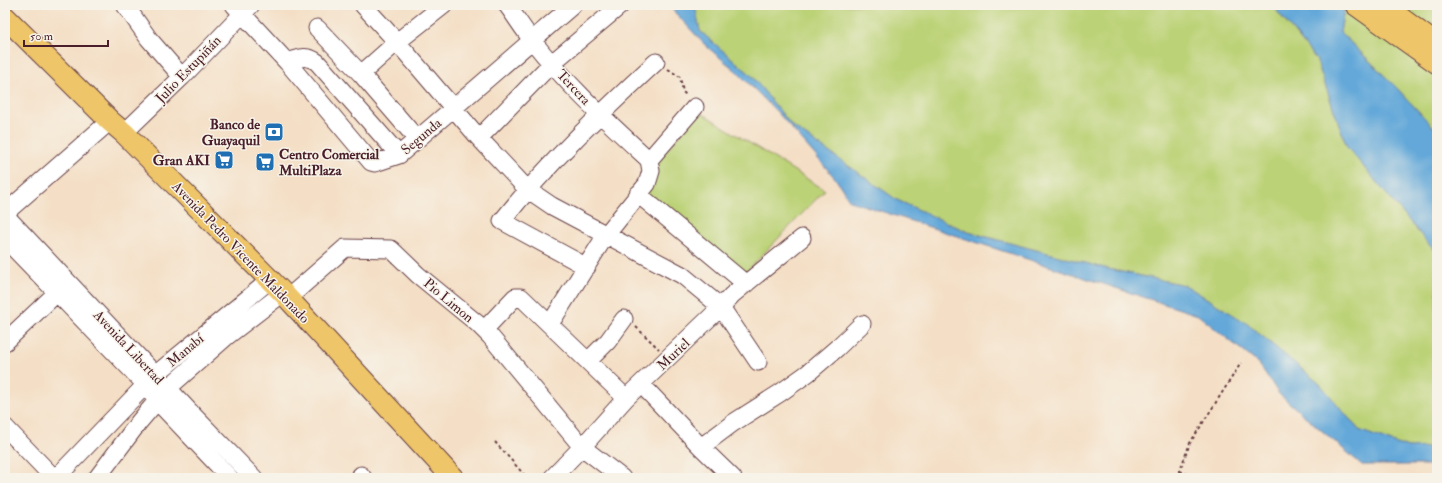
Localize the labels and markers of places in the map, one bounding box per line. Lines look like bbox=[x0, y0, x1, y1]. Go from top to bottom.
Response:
place label: Banco de Guayaquil bbox=[202, 116, 260, 150]
bank icon: Banco de Guayaquil bbox=[263, 121, 285, 143]
place label: Centro Comercial MultiPlaza bbox=[278, 146, 380, 179]
supermarket icon: Gran AKI bbox=[213, 149, 235, 171]
supermarket icon: Centro Comercial MultiPlaza bbox=[254, 151, 276, 173]
place label: Gran AKI bbox=[153, 152, 210, 169]

